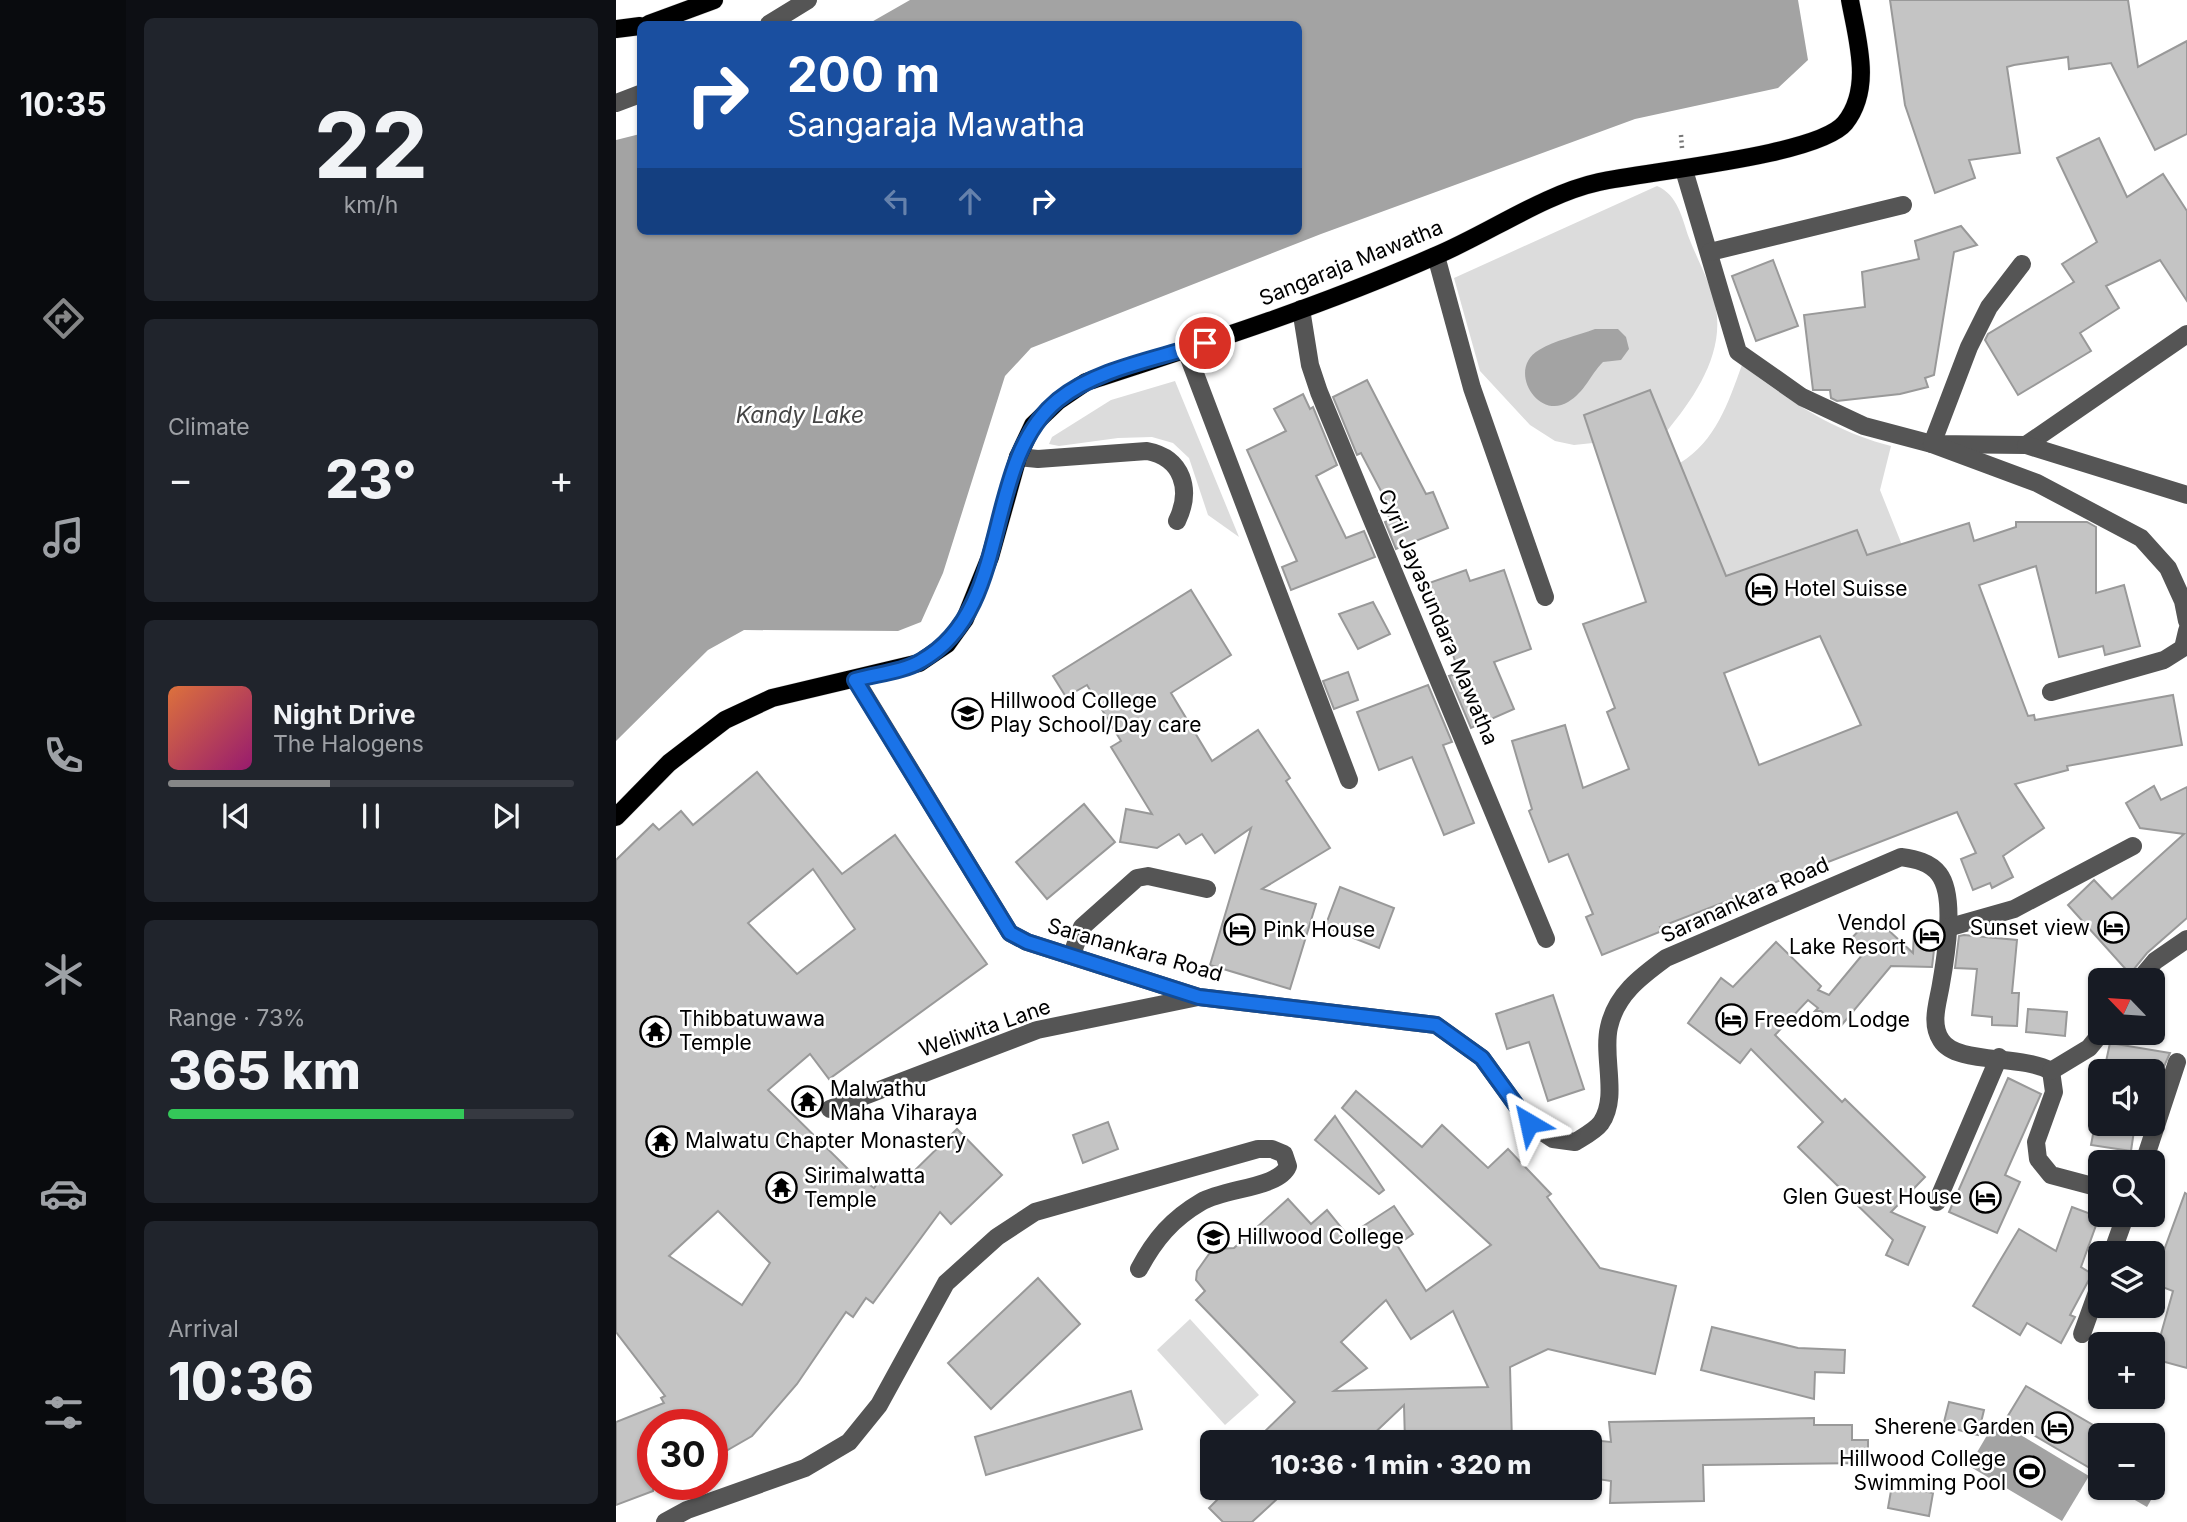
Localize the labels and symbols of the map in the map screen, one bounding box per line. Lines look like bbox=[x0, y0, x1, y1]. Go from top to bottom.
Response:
street label: Sangaraja Mawatha bbox=[1255, 214, 1446, 311]
pin bbox=[1175, 313, 1235, 373]
water label: Kandy Lake bbox=[736, 401, 864, 429]
street label: Cyril Jayasundara Mawatha bbox=[1373, 485, 1504, 748]
hotel icon: Hotel Suisse bbox=[1744, 572, 1778, 606]
place label: Hotel Suisse bbox=[1784, 576, 1908, 601]
place label: Hillwood College Play School/Day care bbox=[990, 688, 1202, 737]
school or university icon: Hillwood College Play School/Day care bbox=[950, 696, 984, 730]
street label: Saranankara Road bbox=[1657, 851, 1833, 948]
place label: Vendol Lake Resort bbox=[1789, 910, 1906, 959]
hotel icon: Sunset view bbox=[2096, 911, 2130, 945]
street label: Saranankara Road bbox=[1045, 913, 1226, 987]
hotel icon: Pink House bbox=[1223, 913, 1257, 947]
place label: Sunset view bbox=[1970, 915, 2090, 940]
place label: Pink House bbox=[1263, 917, 1375, 942]
hotel icon: Vendol Lake Resort bbox=[1912, 918, 1946, 952]
north arrow bbox=[2088, 968, 2165, 1045]
street label: Weliwita Lane bbox=[916, 993, 1054, 1062]
hotel icon: Freedom Lodge bbox=[1714, 1003, 1748, 1037]
place label: Thibbatuwawa Temple bbox=[679, 1006, 825, 1055]
place label: Freedom Lodge bbox=[1754, 1007, 1910, 1032]
temple icon: Thibbatuwawa Temple bbox=[639, 1014, 673, 1048]
place label: Malwathu Maha Viharaya bbox=[830, 1076, 978, 1125]
temple icon: Malwathu Maha Viharaya bbox=[790, 1084, 824, 1118]
position arrow bbox=[1492, 1086, 1566, 1160]
temple icon: Malwatu Chapter Monastery bbox=[645, 1124, 679, 1158]
place label: Malwatu Chapter Monastery bbox=[685, 1128, 966, 1153]
place label: Sirimalwatta Temple bbox=[804, 1163, 925, 1212]
temple icon: Sirimalwatta Temple bbox=[764, 1171, 798, 1205]
hotel icon: Glen Guest House bbox=[1968, 1180, 2002, 1214]
place label: Glen Guest House bbox=[1783, 1184, 1962, 1209]
school or university icon: Hillwood College bbox=[1197, 1220, 1231, 1254]
place label: Hillwood College bbox=[1237, 1224, 1404, 1249]
speed limit sign: 30 bbox=[637, 1409, 728, 1500]
hotel icon: Sherene Garden bbox=[2041, 1410, 2075, 1444]
place label: Sherene Garden bbox=[1874, 1414, 2035, 1439]
place label: Hillwood College Swimming Pool bbox=[1839, 1446, 2006, 1495]
sports icon: Hillwood College Swimming Pool bbox=[2012, 1454, 2046, 1488]

